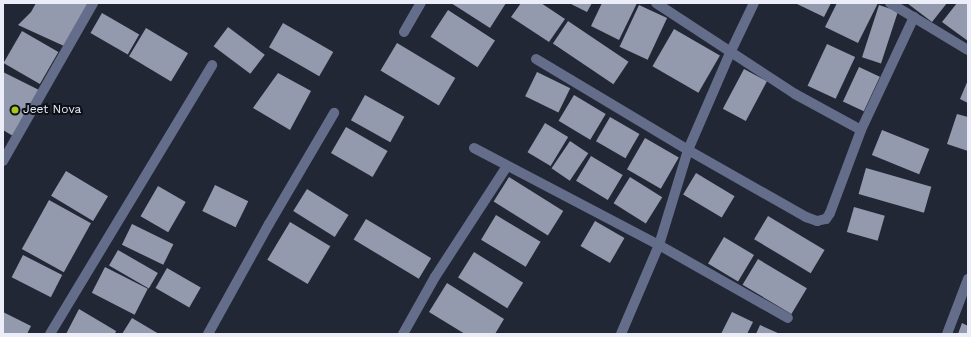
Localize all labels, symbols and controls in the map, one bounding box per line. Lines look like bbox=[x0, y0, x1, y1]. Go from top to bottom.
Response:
place label: Jeet Nova bbox=[23, 103, 81, 117]
marker: Jeet Nova bbox=[10, 105, 20, 115]

